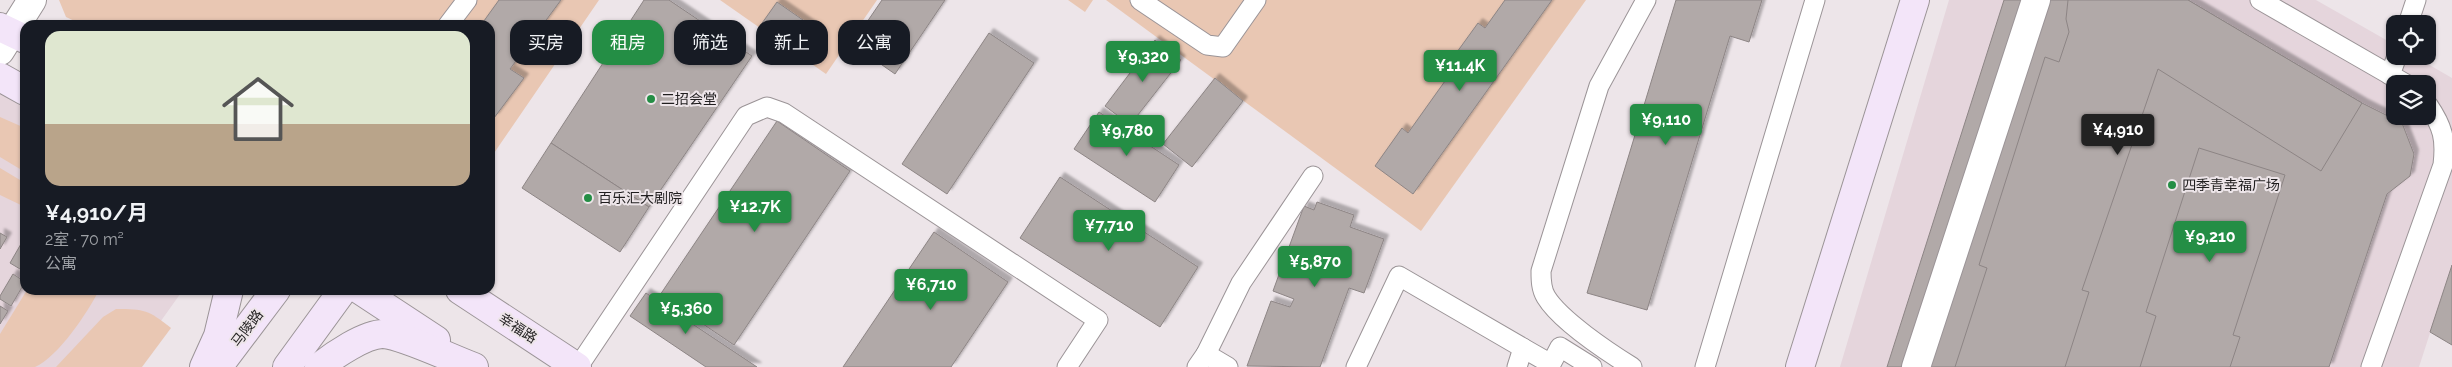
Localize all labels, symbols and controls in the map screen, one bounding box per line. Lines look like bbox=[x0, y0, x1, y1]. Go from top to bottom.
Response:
map controls bbox=[2386, 15, 2436, 125]
button: locate bbox=[2386, 15, 2436, 65]
chip: 买房 bbox=[510, 20, 582, 65]
chip: 租房 bbox=[592, 20, 664, 65]
chip: 筛选 bbox=[674, 20, 746, 65]
chip: 新上 bbox=[756, 20, 828, 65]
chip: 公寓 bbox=[838, 20, 910, 65]
pin: ¥9,320 bbox=[1102, 41, 1184, 83]
text: ¥9,320 bbox=[1117, 47, 1169, 66]
pin: ¥11.4K bbox=[1419, 49, 1501, 92]
text: ¥11.4K bbox=[1435, 56, 1485, 75]
icon: home bbox=[213, 64, 303, 154]
button: layers bbox=[2386, 75, 2436, 125]
place label: 二招会堂 bbox=[661, 91, 717, 107]
marker: 二招会堂 bbox=[645, 93, 657, 105]
pin: ¥9,110 bbox=[1625, 104, 1707, 146]
text: ¥9,110 bbox=[1641, 110, 1691, 129]
pin: ¥9,780 bbox=[1086, 114, 1168, 157]
pin: ¥4,910 bbox=[2077, 114, 2159, 156]
text: ¥4,910 bbox=[2092, 120, 2144, 139]
text: ¥9,780 bbox=[1101, 121, 1153, 140]
place label: 四季青幸福广场 bbox=[2182, 177, 2280, 193]
marker: 四季青幸福广场 bbox=[2166, 179, 2178, 191]
place label: 百乐汇大剧院 bbox=[598, 190, 682, 206]
pin: ¥12.7K bbox=[714, 190, 796, 233]
marker: 百乐汇大剧院 bbox=[582, 192, 594, 204]
text: ¥12.7K bbox=[729, 197, 781, 216]
text: ¥4,910/月 bbox=[45, 200, 148, 225]
pin: ¥7,710 bbox=[1068, 210, 1150, 252]
text: ¥7,710 bbox=[1084, 216, 1134, 235]
pin: ¥9,210 bbox=[2169, 220, 2251, 263]
text: ¥9,210 bbox=[2184, 227, 2236, 246]
text: 2室 · 70 m² bbox=[45, 230, 124, 249]
pin: ¥5,870 bbox=[1274, 246, 1356, 288]
text: ¥5,870 bbox=[1289, 252, 1341, 271]
text: 公寓 bbox=[45, 254, 77, 273]
pin: ¥6,710 bbox=[890, 268, 972, 311]
text: ¥6,710 bbox=[905, 275, 957, 294]
pin: ¥5,360 bbox=[645, 292, 727, 335]
text: ¥5,360 bbox=[660, 299, 712, 318]
street label: 马陵路 bbox=[228, 306, 266, 350]
street label: 幸福路 bbox=[496, 310, 540, 346]

